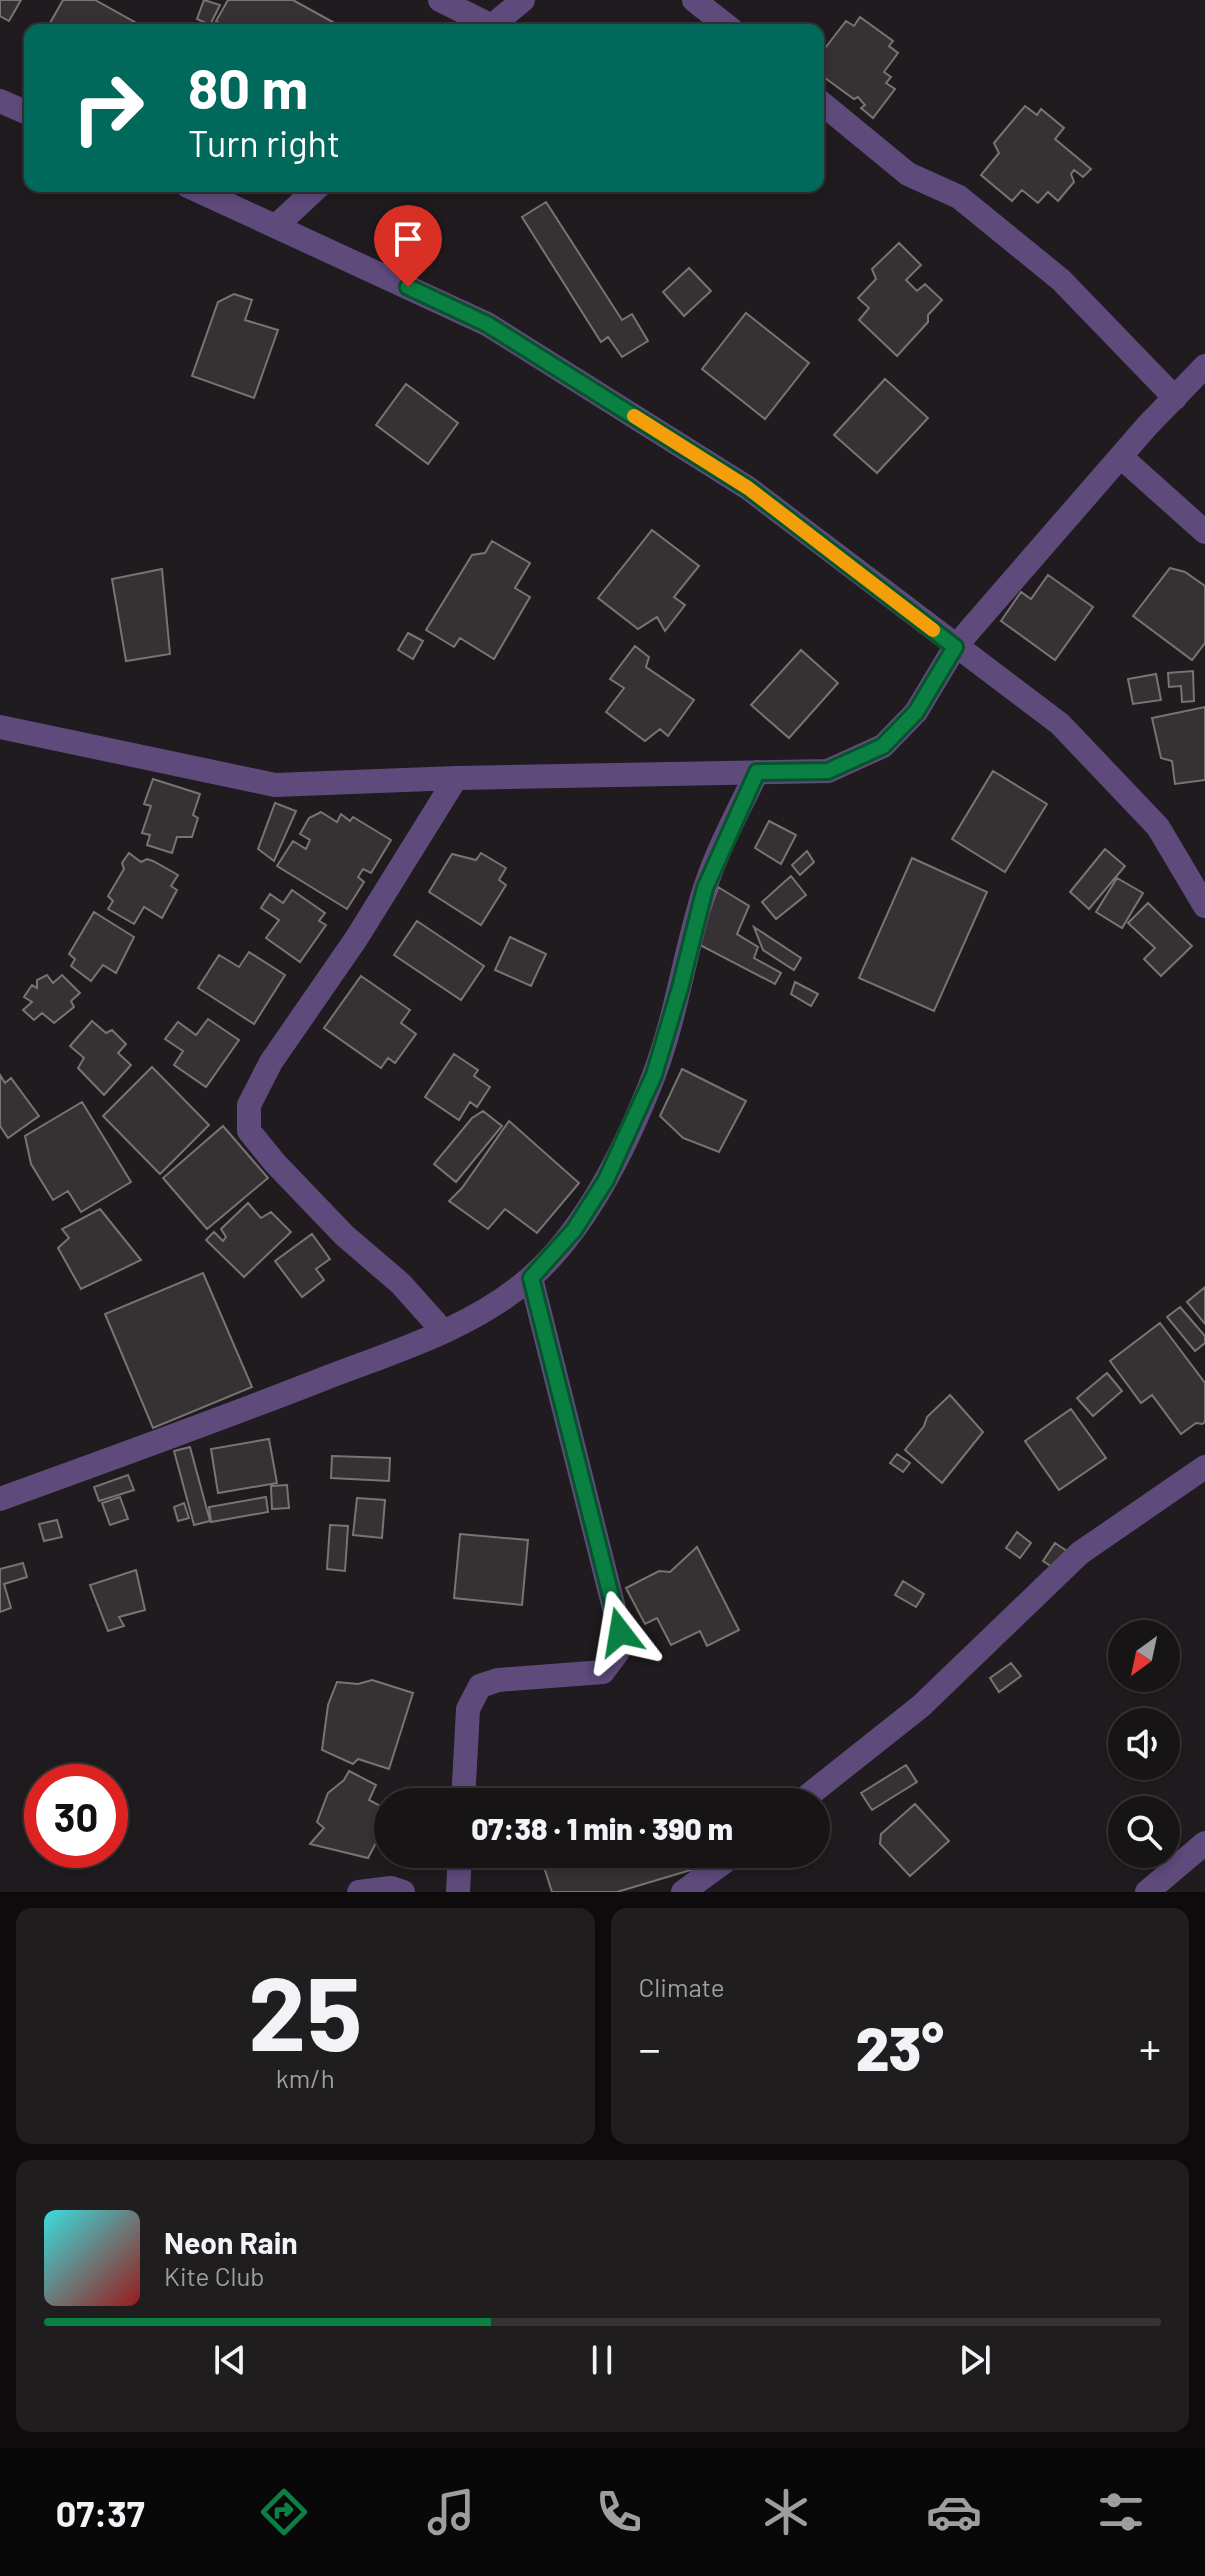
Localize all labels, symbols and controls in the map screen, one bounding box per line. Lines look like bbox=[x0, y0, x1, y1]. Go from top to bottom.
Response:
text: 80 m bbox=[188, 53, 308, 120]
icon: right bbox=[56, 56, 160, 160]
text: Turn right bbox=[188, 121, 340, 164]
pin bbox=[374, 205, 442, 287]
icon: arrive bbox=[386, 217, 430, 261]
position arrow bbox=[578, 1590, 662, 1674]
north arrow bbox=[1108, 1620, 1180, 1692]
map controls bbox=[1108, 1620, 1180, 1868]
button: sound bbox=[1108, 1708, 1180, 1780]
speed limit sign: 30 bbox=[24, 1764, 128, 1868]
button: search bbox=[1108, 1796, 1180, 1868]
text: 07:38 · 1 min · 390 m bbox=[471, 1810, 733, 1846]
text: 25 bbox=[248, 1947, 362, 2072]
text: Climate bbox=[639, 1971, 725, 2002]
text: 23° bbox=[856, 2011, 944, 2083]
text: − bbox=[639, 2021, 661, 2074]
text: + bbox=[1139, 2021, 1161, 2074]
text: km/h bbox=[276, 2062, 335, 2093]
text: Neon Rain bbox=[164, 2224, 298, 2260]
text: Kite Club bbox=[164, 2260, 265, 2291]
icon: previous bbox=[208, 2338, 252, 2382]
icon: pause bbox=[580, 2338, 624, 2382]
icon: next bbox=[953, 2338, 997, 2382]
icon: directions bbox=[256, 2484, 312, 2540]
icon: music bbox=[423, 2484, 479, 2540]
icon: phone bbox=[591, 2484, 647, 2540]
icon: climate bbox=[758, 2484, 814, 2540]
icon: car bbox=[926, 2484, 982, 2540]
icon: filters bbox=[1093, 2484, 1149, 2540]
text: 07:37 bbox=[56, 2491, 145, 2534]

